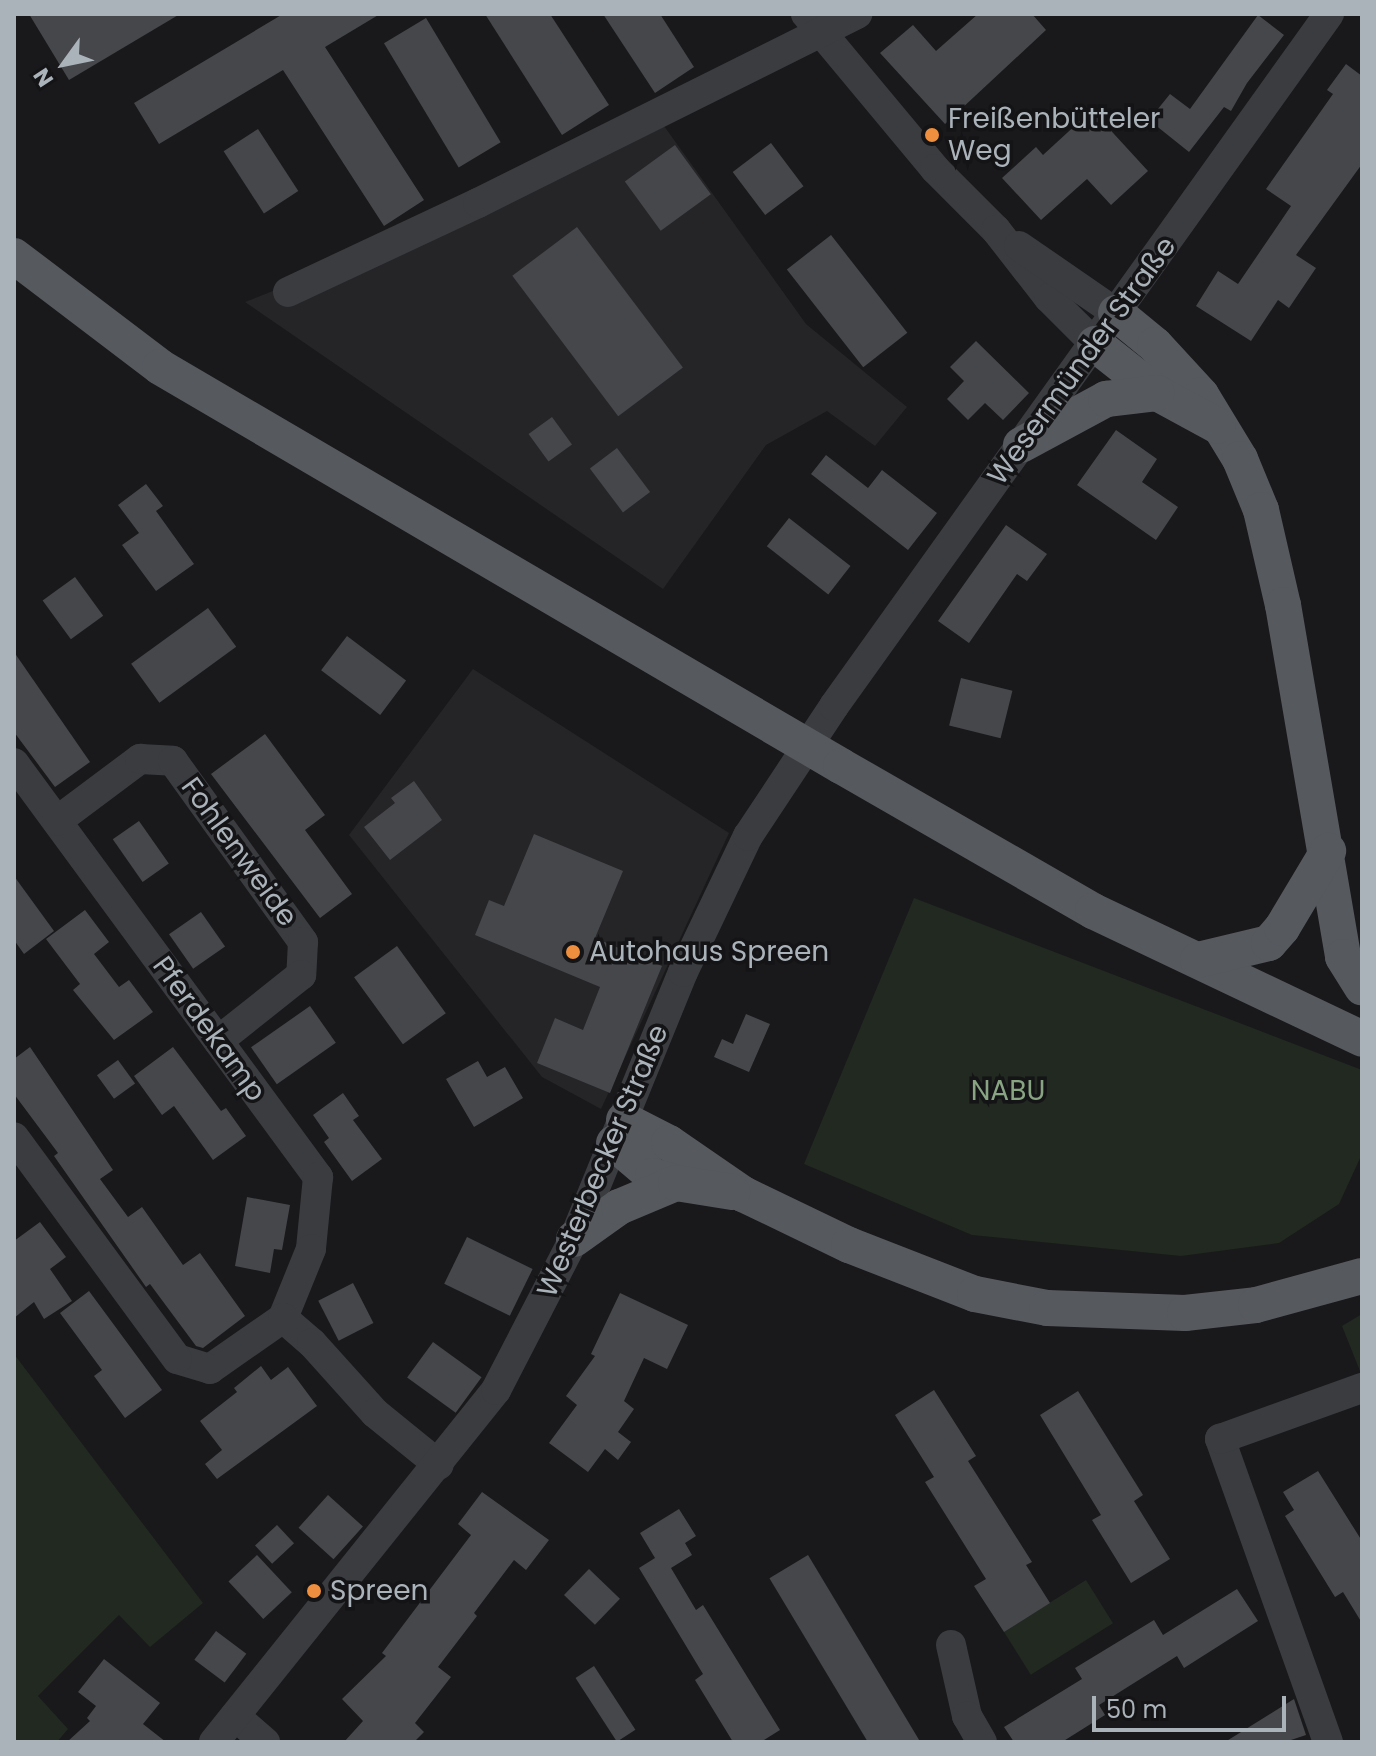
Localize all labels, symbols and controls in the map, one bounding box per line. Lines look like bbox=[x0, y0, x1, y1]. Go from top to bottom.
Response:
north arrow bbox=[24, 24, 104, 104]
text: N bbox=[26, 62, 61, 93]
place label: Freißenbütteler Weg bbox=[948, 102, 1160, 168]
marker: Freißenbütteler Weg bbox=[923, 126, 941, 144]
street label: Wesermünder Straße bbox=[981, 230, 1183, 492]
street label: Fohlenweide bbox=[174, 771, 304, 933]
place label: Autohaus Spreen bbox=[589, 935, 829, 969]
marker: Autohaus Spreen bbox=[564, 943, 582, 961]
street label: Pferdekamp bbox=[145, 950, 273, 1108]
street label: Westerbecker Straße bbox=[530, 1020, 676, 1302]
park label: NABU bbox=[971, 1074, 1045, 1108]
place label: Spreen bbox=[330, 1574, 428, 1608]
marker: Spreen bbox=[305, 1582, 323, 1600]
scale bar bbox=[1096, 1680, 1290, 1730]
text: 50 m bbox=[1106, 1693, 1167, 1726]

